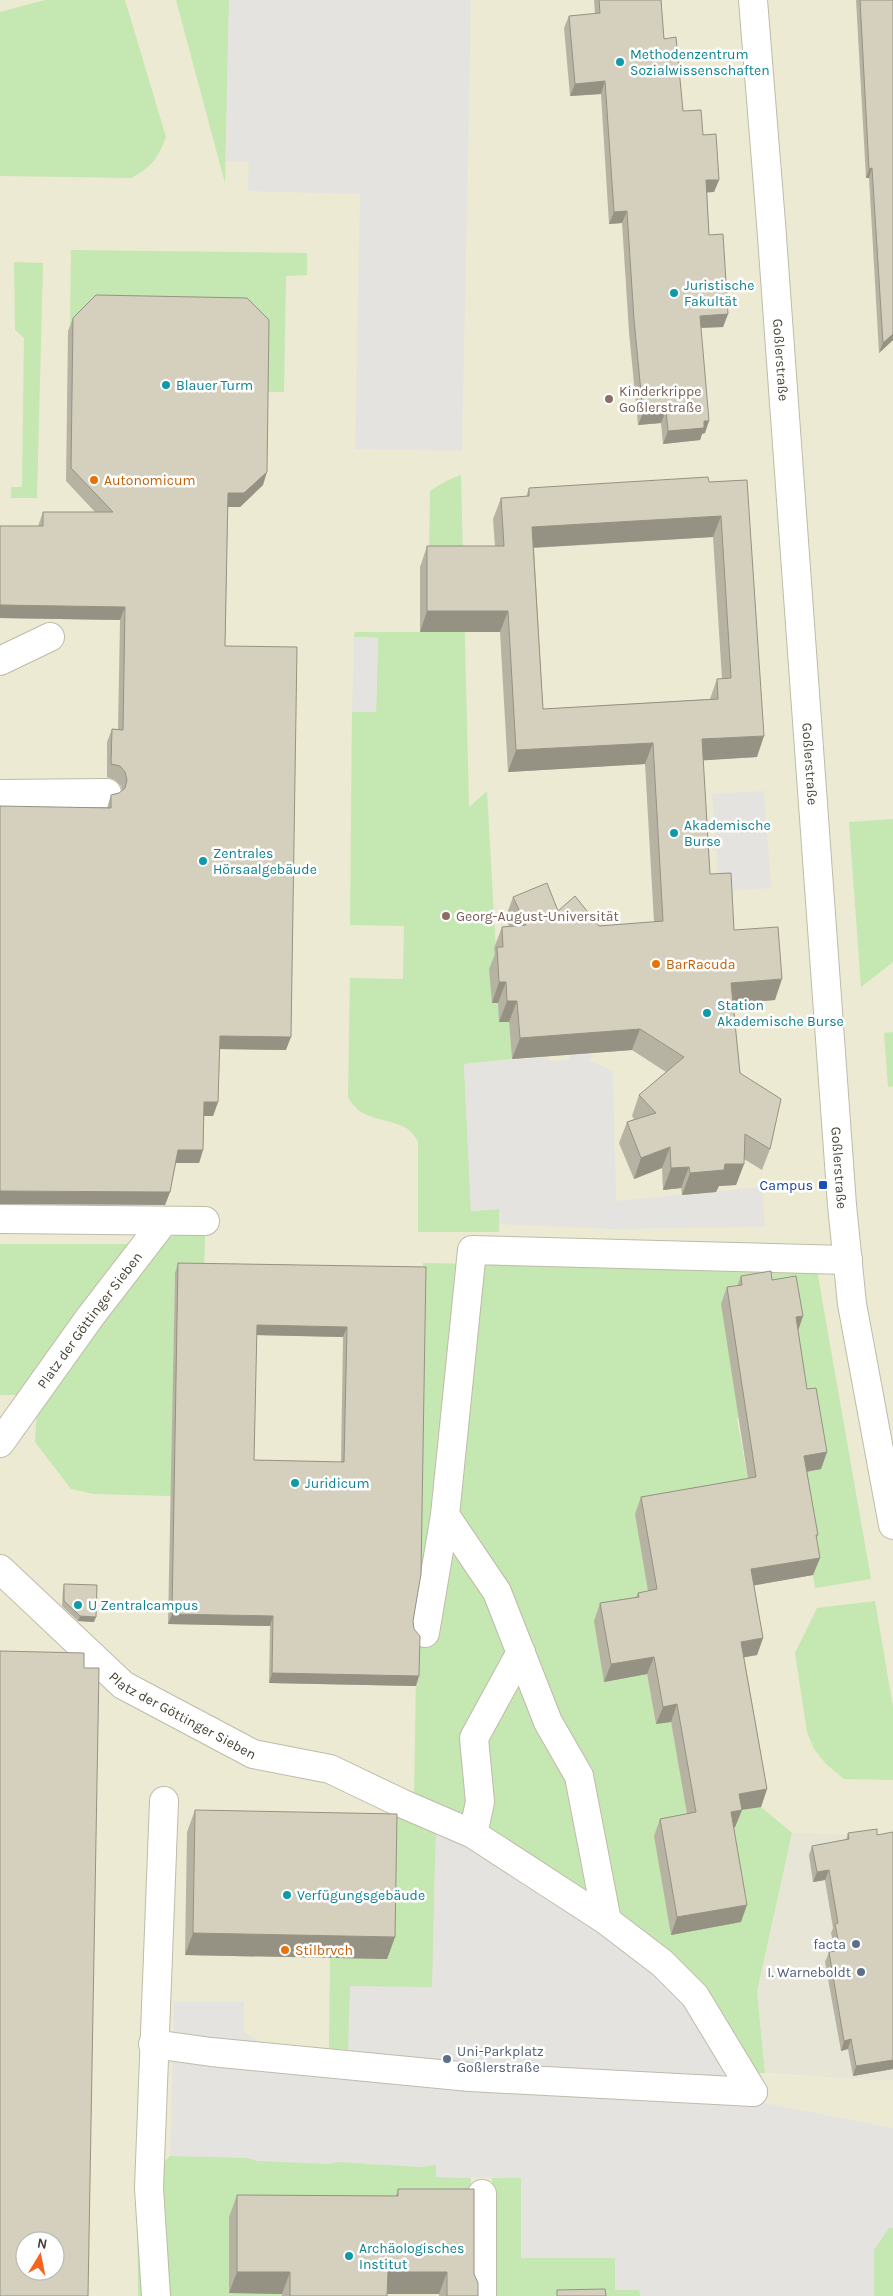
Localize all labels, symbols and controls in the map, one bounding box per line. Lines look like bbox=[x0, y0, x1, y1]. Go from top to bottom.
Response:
place label: Methodenzentrum Sozialwissenschaften bbox=[630, 46, 770, 79]
marker: Methodenzentrum Sozialwissenschaften bbox=[614, 56, 626, 68]
place label: Juristische Fakultät bbox=[684, 277, 754, 310]
marker: Juristische Fakultät bbox=[668, 287, 680, 299]
street label: Goßlerstraße bbox=[769, 318, 792, 402]
place label: Blauer Turm bbox=[176, 377, 253, 394]
marker: Blauer Turm bbox=[160, 379, 172, 391]
place label: Kinderkrippe Goßlerstraße bbox=[619, 383, 702, 416]
marker: Kinderkrippe Goßlerstraße bbox=[603, 393, 615, 405]
place label: Autonomicum bbox=[104, 472, 196, 489]
marker: Autonomicum bbox=[88, 474, 100, 486]
street label: Goßlerstraße bbox=[798, 722, 821, 806]
place label: Akademische Burse bbox=[684, 817, 771, 850]
marker: Akademische Burse bbox=[668, 827, 680, 839]
place label: Zentrales Hörsaalgebäude bbox=[213, 845, 317, 878]
marker: Zentrales Hörsaalgebäude bbox=[197, 855, 209, 867]
place label: Georg-August-Universität bbox=[456, 908, 619, 925]
marker: Georg-August-Universität bbox=[440, 910, 452, 922]
place label: BarRacuda bbox=[666, 956, 735, 973]
marker: BarRacuda bbox=[650, 958, 662, 970]
place label: Station Akademische Burse bbox=[717, 997, 844, 1030]
marker: Station Akademische Burse bbox=[701, 1007, 713, 1019]
street label: Goßlerstraße bbox=[827, 1126, 850, 1210]
place label: Campus bbox=[760, 1177, 813, 1194]
marker: Campus bbox=[817, 1179, 829, 1191]
street label: Platz der Göttinger Sieben bbox=[34, 1249, 146, 1392]
place label: Juridicum bbox=[305, 1475, 370, 1492]
marker: Juridicum bbox=[289, 1477, 301, 1489]
place label: U Zentralcampus bbox=[88, 1597, 198, 1614]
marker: U Zentralcampus bbox=[72, 1599, 84, 1611]
street label: Platz der Göttinger Sieben bbox=[105, 1668, 259, 1763]
place label: Verfügungsgebäude bbox=[297, 1887, 425, 1904]
marker: Verfügungsgebäude bbox=[281, 1889, 293, 1901]
place label: facta bbox=[813, 1936, 846, 1953]
marker: facta bbox=[850, 1938, 862, 1950]
place label: Stilbrvch bbox=[295, 1942, 353, 1959]
marker: Stilbrvch bbox=[279, 1944, 291, 1956]
place label: I. Warneboldt bbox=[767, 1964, 851, 1981]
marker: I. Warneboldt bbox=[855, 1966, 867, 1978]
place label: Uni-Parkplatz Goßlerstraße bbox=[457, 2043, 544, 2076]
marker: Uni-Parkplatz Goßlerstraße bbox=[441, 2053, 453, 2065]
north arrow bbox=[15, 2231, 65, 2281]
text: N bbox=[36, 2234, 49, 2253]
place label: Archäologisches Institut bbox=[359, 2240, 464, 2273]
marker: Archäologisches Institut bbox=[343, 2250, 355, 2262]

